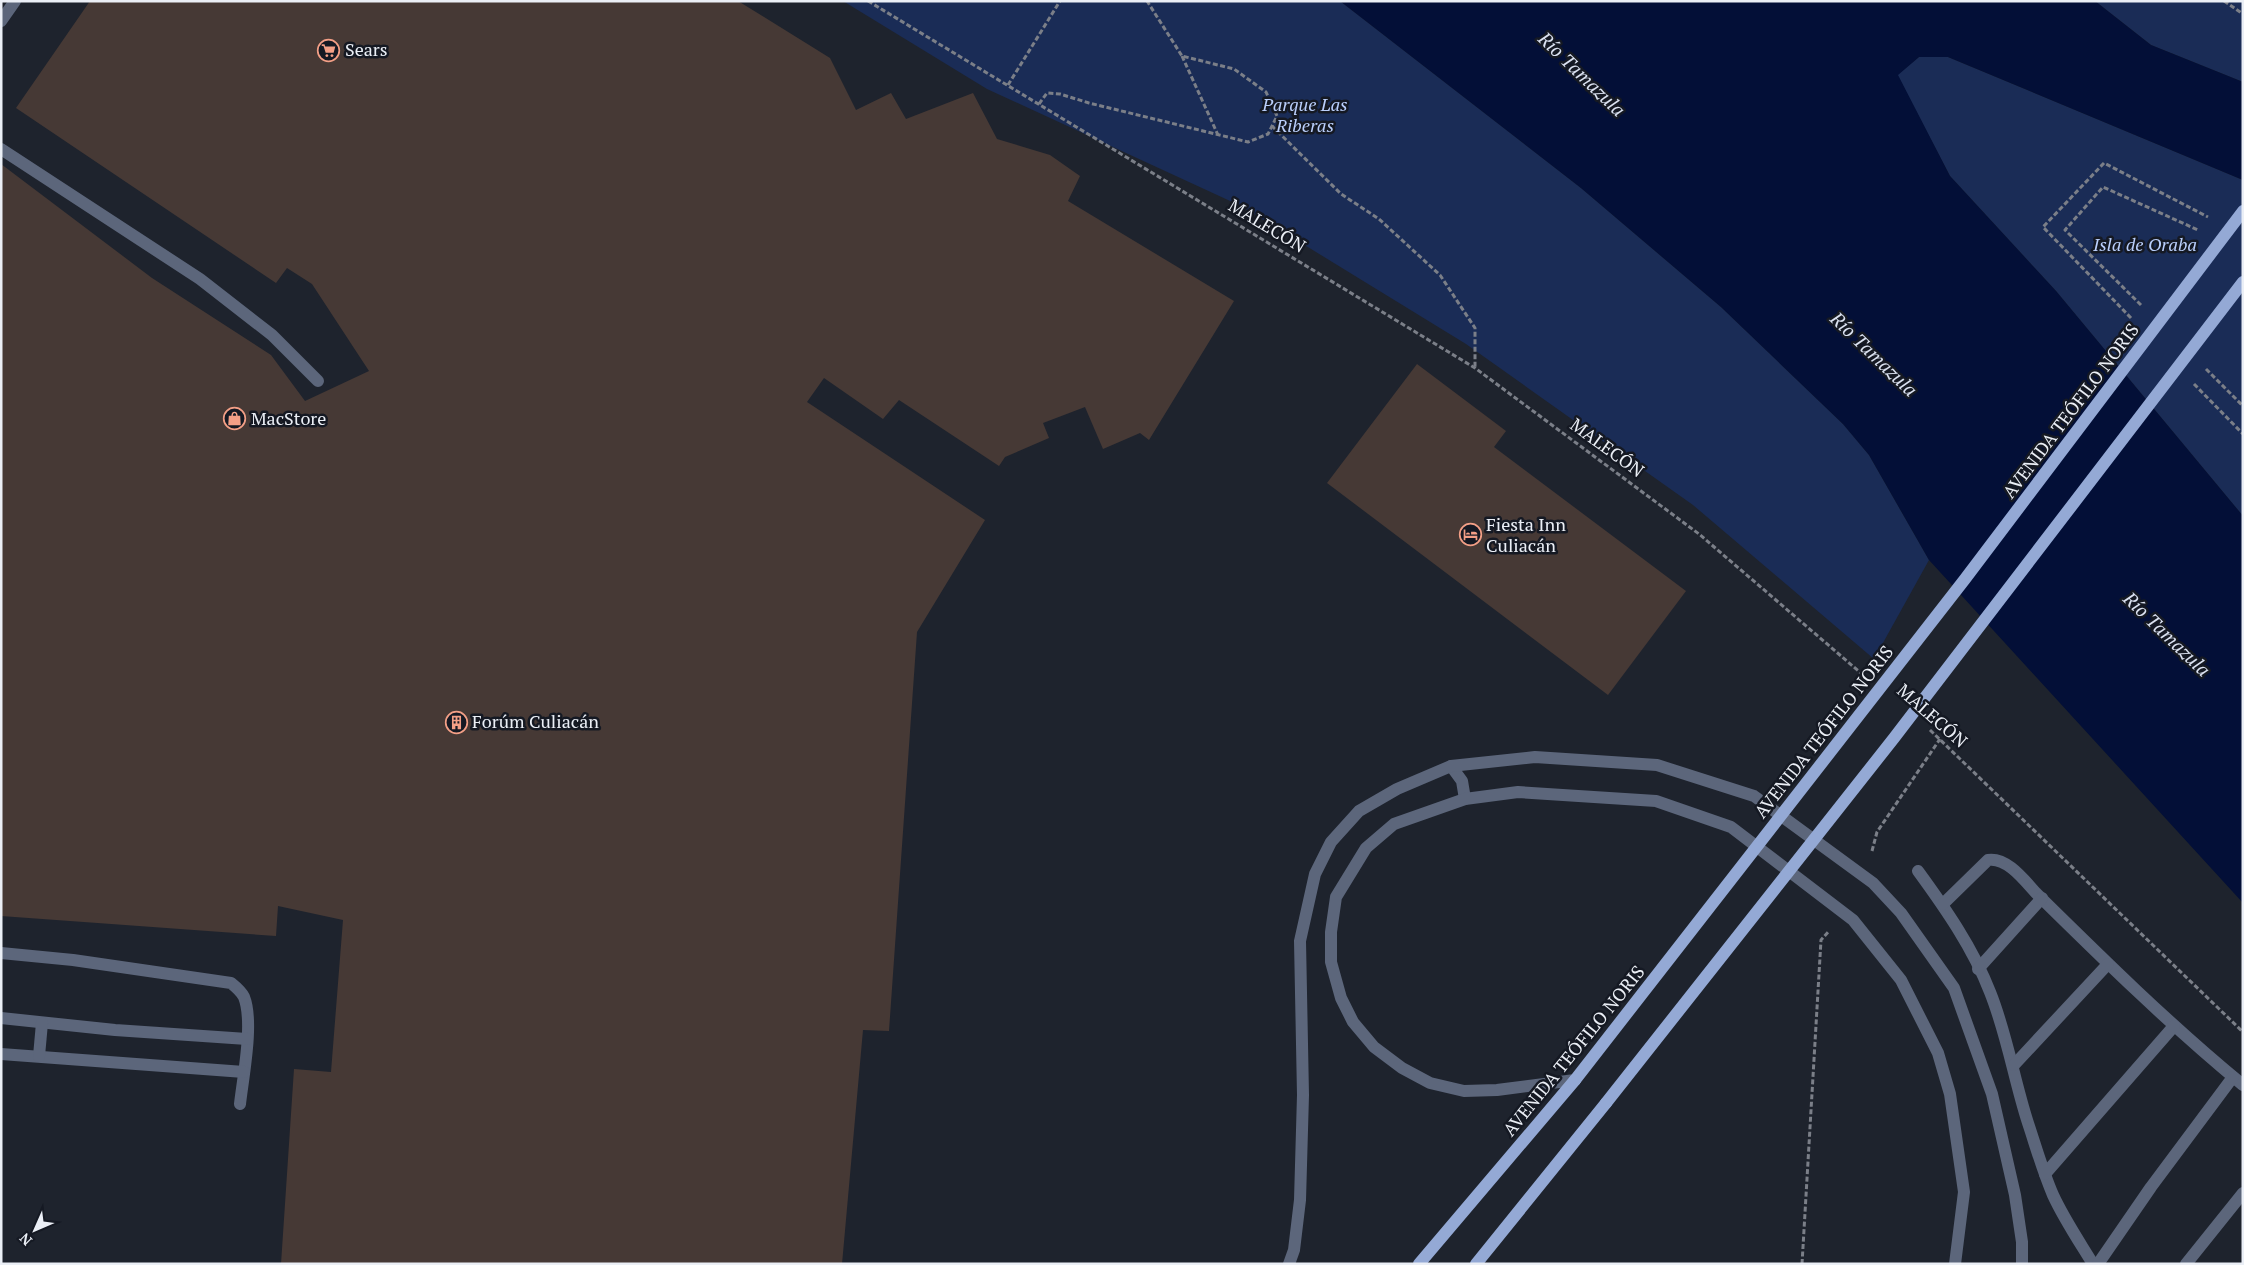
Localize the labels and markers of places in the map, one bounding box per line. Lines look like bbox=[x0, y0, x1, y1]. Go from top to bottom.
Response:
place label: Sears bbox=[345, 37, 388, 61]
supermarket icon: Sears bbox=[317, 38, 341, 62]
place label: MacStore bbox=[251, 406, 326, 430]
shop icon: MacStore bbox=[223, 407, 247, 431]
place label: Fiesta Inn Culiacán bbox=[1486, 512, 1566, 557]
hotel icon: Fiesta Inn Culiacán bbox=[1458, 523, 1482, 547]
place label: Forúm Culiacán bbox=[472, 709, 599, 733]
building icon: Forúm Culiacán bbox=[444, 710, 468, 734]

